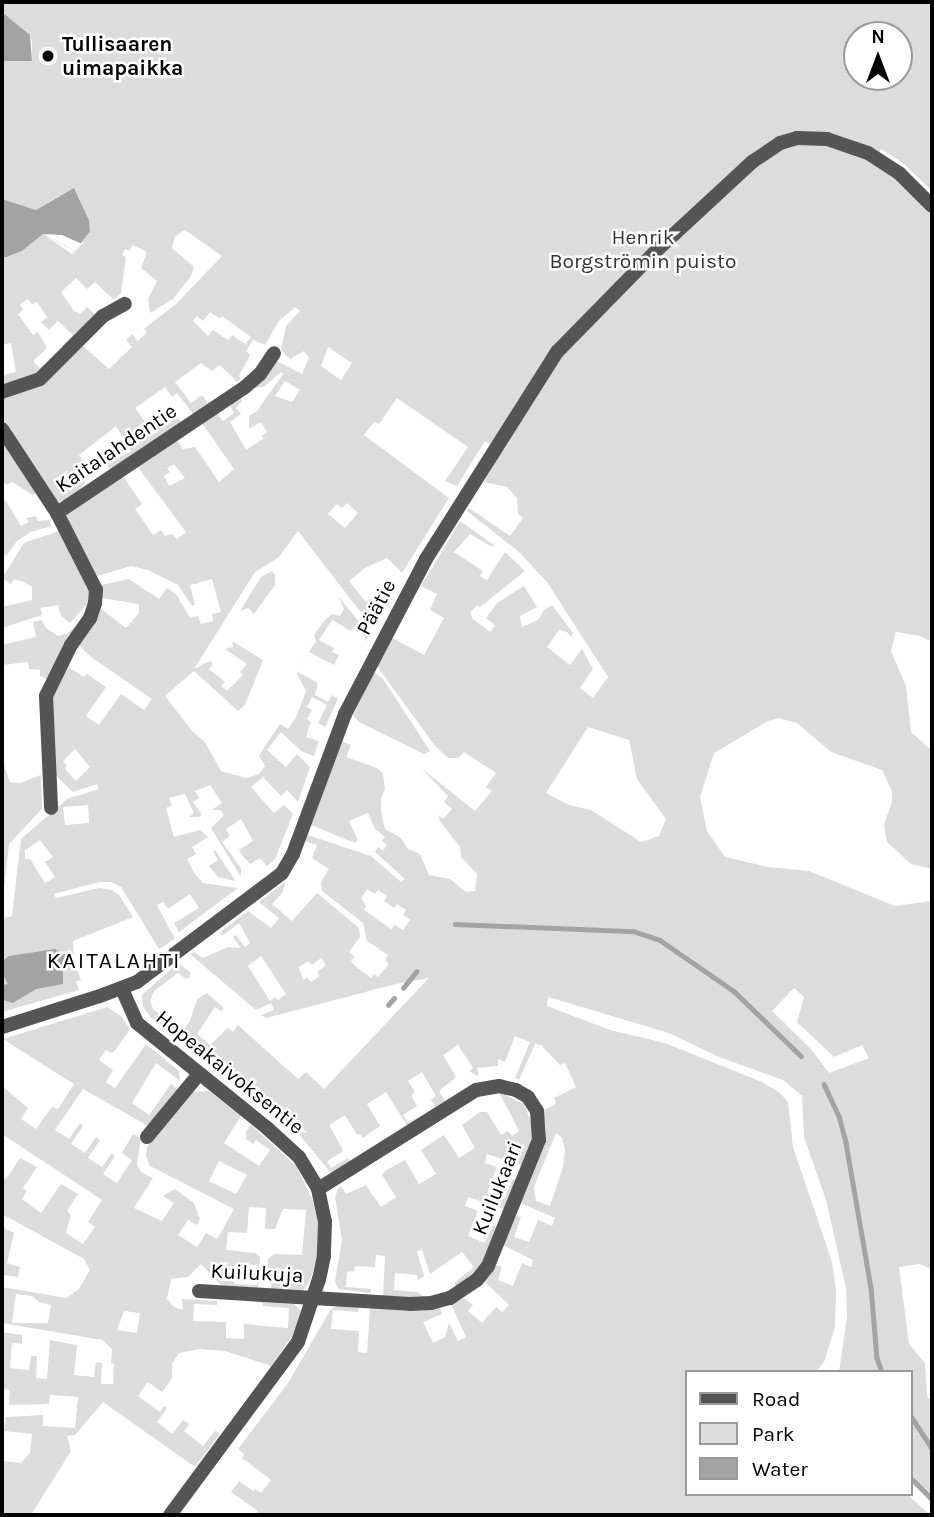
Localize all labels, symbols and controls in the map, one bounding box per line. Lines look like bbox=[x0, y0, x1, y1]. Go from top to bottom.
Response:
north arrow bbox=[843, 21, 913, 91]
text: N bbox=[871, 26, 885, 48]
place label: Tullisaaren uimapaikka bbox=[62, 31, 183, 81]
marker: Tullisaaren uimapaikka bbox=[40, 48, 56, 64]
park label: Henrik Borgströmin puisto bbox=[550, 224, 736, 274]
street label: Kaitalahdentie bbox=[51, 398, 181, 498]
street label: Päätie bbox=[351, 575, 401, 639]
district label: KAITALAHTI bbox=[48, 947, 180, 975]
street label: Hopeakaivoksentie bbox=[151, 1005, 309, 1139]
street label: Kuilukaari bbox=[467, 1137, 527, 1239]
street label: Kuilukuja bbox=[210, 1258, 304, 1288]
legend bbox=[685, 1370, 913, 1496]
text: Road bbox=[752, 1387, 800, 1411]
text: Park bbox=[752, 1422, 795, 1446]
text: Water bbox=[752, 1457, 808, 1481]

